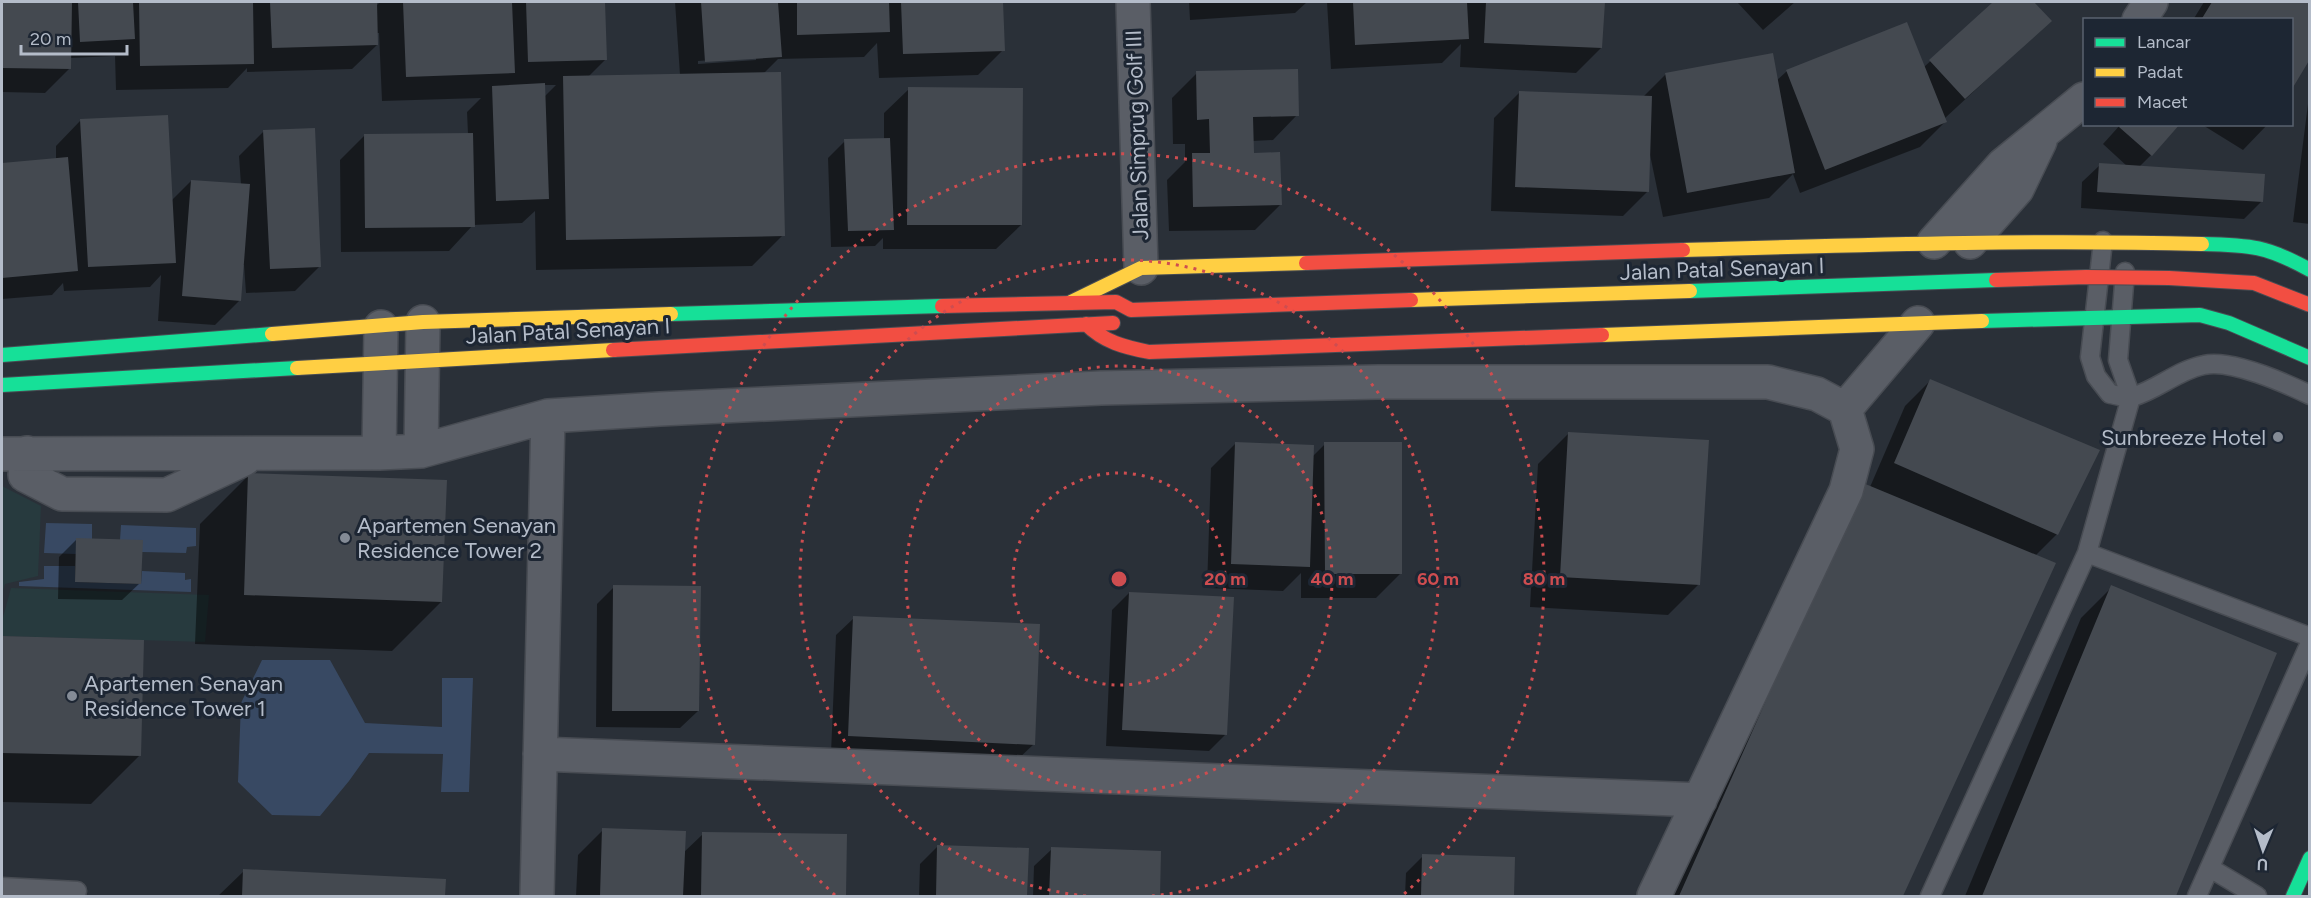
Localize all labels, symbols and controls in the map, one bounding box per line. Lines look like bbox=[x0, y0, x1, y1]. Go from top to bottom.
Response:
scale bar bbox=[21, 18, 128, 56]
legend bbox=[2083, 18, 2293, 126]
text: 20 m bbox=[30, 28, 71, 50]
street label: Jalan Simprug Golf III bbox=[1120, 29, 1154, 241]
text: Lancar bbox=[2137, 31, 2191, 53]
text: Padat bbox=[2137, 61, 2183, 83]
text: Macet bbox=[2137, 91, 2188, 113]
street label: Jalan Patal Senayan I bbox=[1619, 252, 1825, 286]
street label: Jalan Patal Senayan I bbox=[465, 312, 671, 350]
place label: Sunbreeze Hotel bbox=[2101, 424, 2266, 451]
marker: Sunbreeze Hotel bbox=[2271, 430, 2285, 444]
place label: Apartemen Senayan Residence Tower 2 bbox=[357, 512, 556, 564]
marker: Apartemen Senayan Residence Tower 2 bbox=[338, 531, 352, 545]
text: 20 m bbox=[1204, 568, 1246, 590]
text: 40 m bbox=[1310, 568, 1354, 590]
text: 60 m bbox=[1417, 568, 1459, 590]
text: 80 m bbox=[1523, 568, 1565, 590]
centre of rings bbox=[1109, 569, 1129, 589]
place label: Apartemen Senayan Residence Tower 1 bbox=[84, 670, 283, 722]
marker: Apartemen Senayan Residence Tower 1 bbox=[65, 689, 79, 703]
north arrow bbox=[2233, 820, 2293, 880]
text: U bbox=[2257, 855, 2268, 874]

